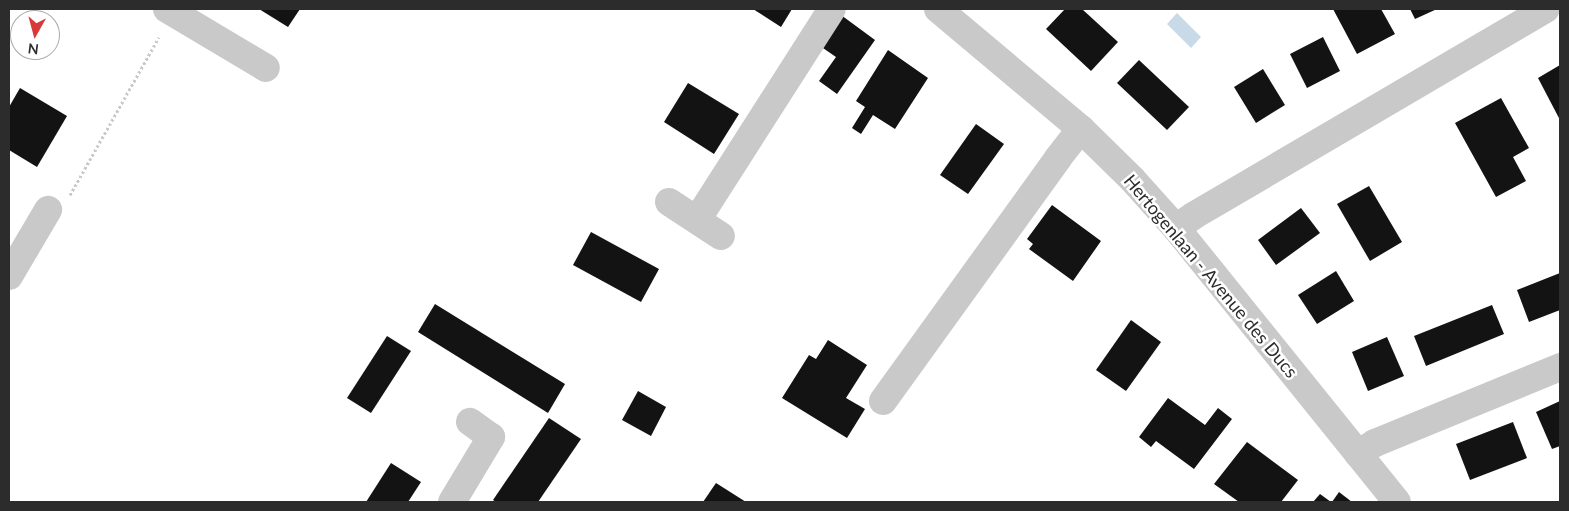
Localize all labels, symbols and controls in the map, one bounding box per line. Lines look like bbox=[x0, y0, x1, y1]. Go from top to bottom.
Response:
north arrow bbox=[10, 10, 60, 60]
text: N bbox=[27, 40, 40, 58]
street label: Hertogenlaan - Avenue des Ducs bbox=[1119, 170, 1303, 382]

